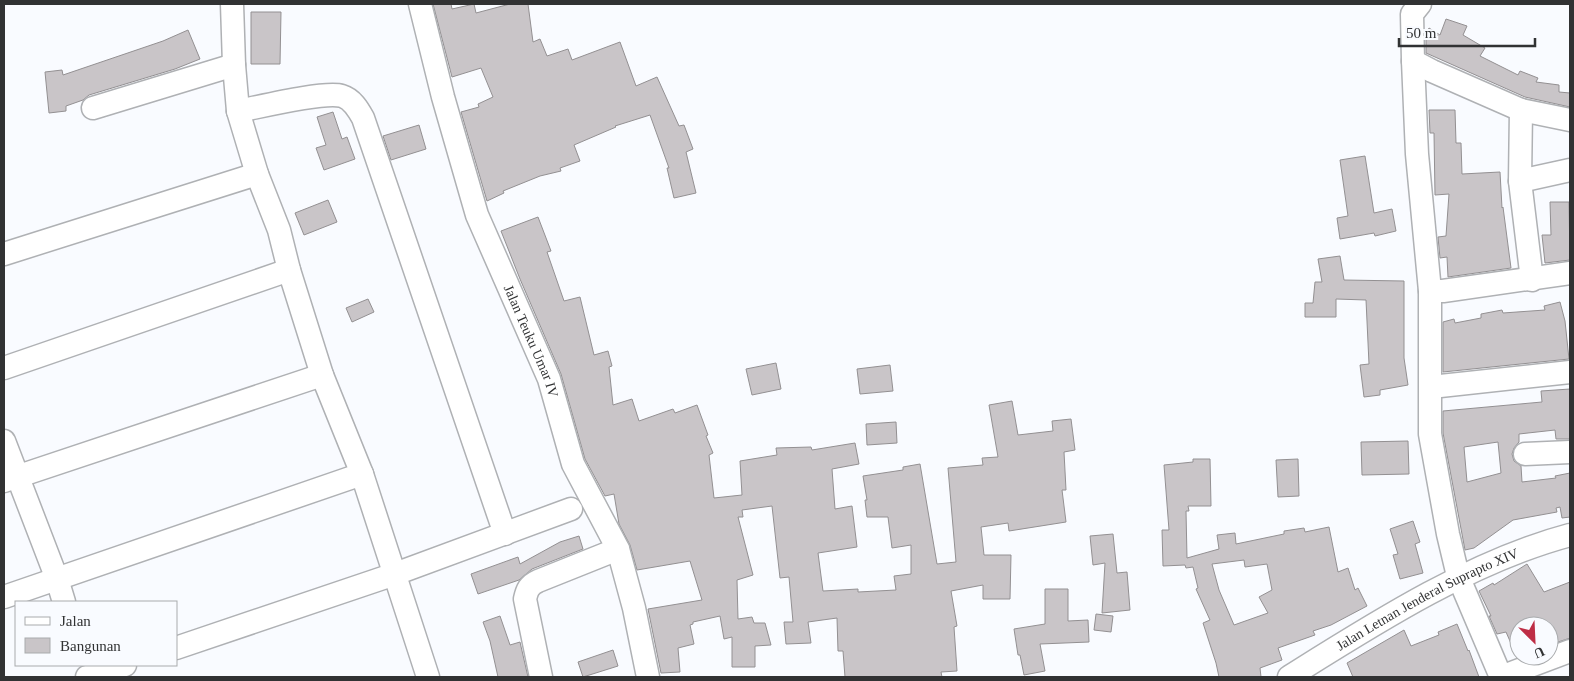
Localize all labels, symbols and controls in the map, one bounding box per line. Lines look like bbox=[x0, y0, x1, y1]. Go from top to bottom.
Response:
scale bar bbox=[1399, 15, 1535, 47]
text: 50 m bbox=[1406, 25, 1437, 41]
street label: Jalan Teuku Umar IV bbox=[501, 283, 561, 399]
street label: Jalan Letnan Jenderal Suprapto XIV bbox=[1334, 546, 1521, 654]
legend bbox=[15, 601, 178, 666]
text: Jalan bbox=[60, 613, 91, 629]
north arrow bbox=[1509, 616, 1559, 666]
text: Bangunan bbox=[60, 638, 121, 654]
text: U bbox=[1531, 644, 1547, 661]

